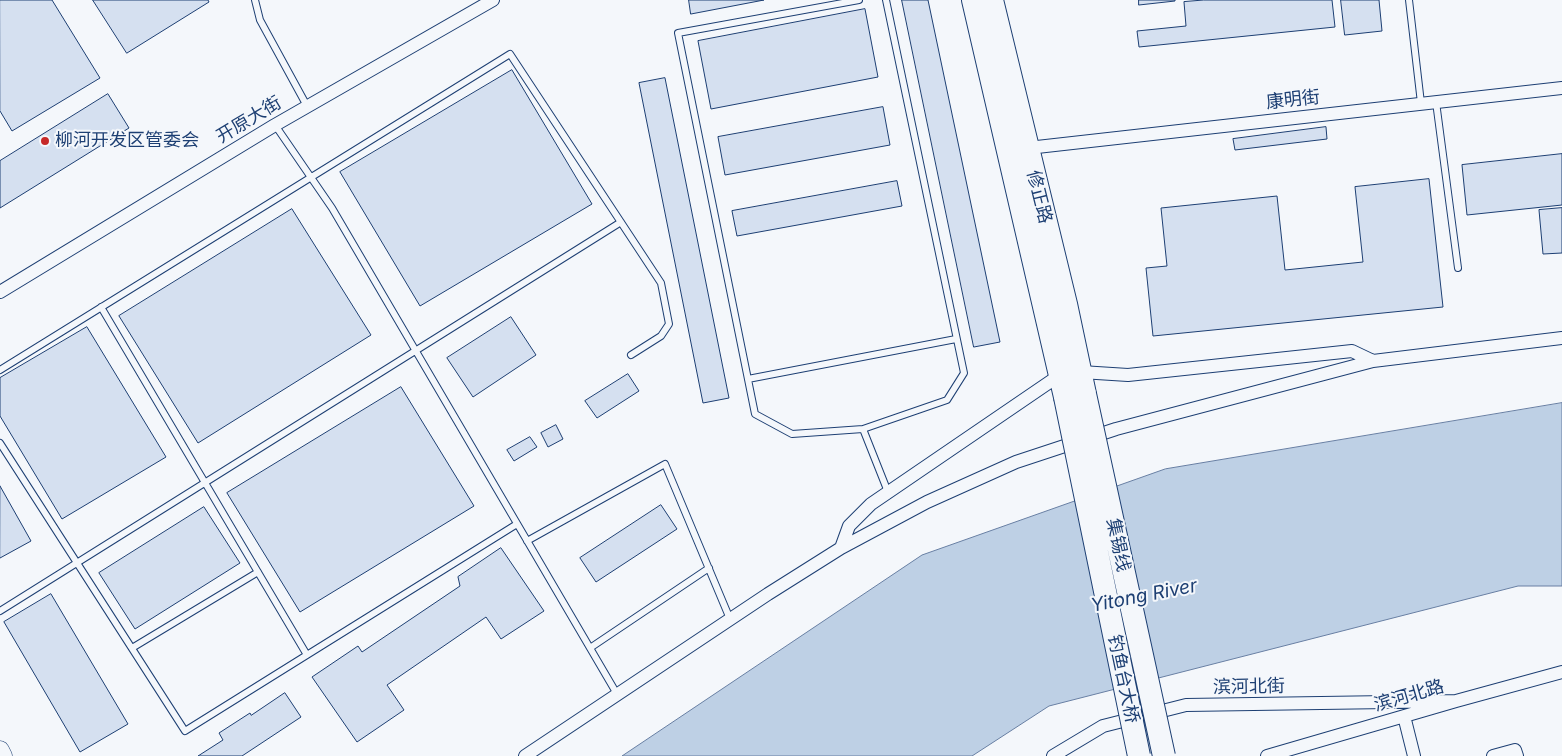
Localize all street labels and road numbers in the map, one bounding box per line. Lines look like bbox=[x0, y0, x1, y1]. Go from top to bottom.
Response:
street label: 康明街 bbox=[1265, 86, 1321, 114]
street label: 开原大街 bbox=[213, 92, 285, 148]
street label: 修正路 bbox=[1022, 168, 1056, 226]
street label: 集锡线 bbox=[1102, 516, 1134, 574]
street label: 钓鱼台大桥 bbox=[1103, 633, 1143, 725]
street label: 滨河北街 bbox=[1213, 676, 1285, 698]
street label: 滨河北路 bbox=[1371, 676, 1447, 716]

